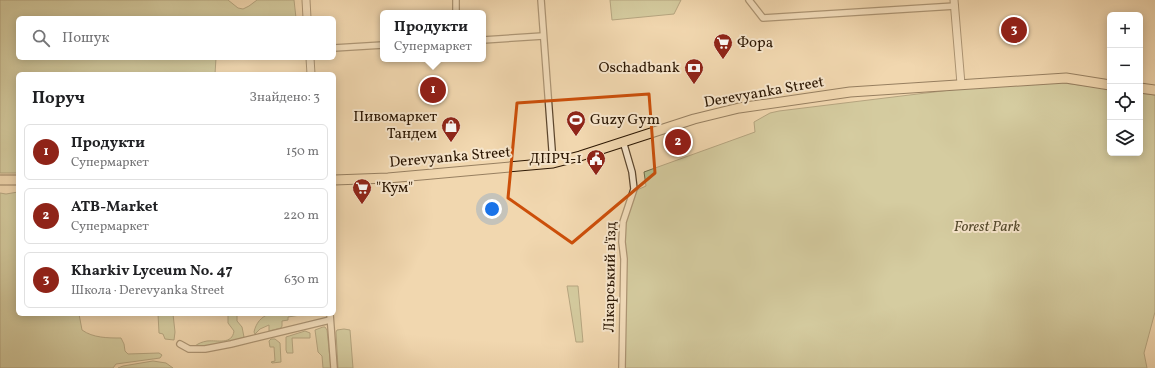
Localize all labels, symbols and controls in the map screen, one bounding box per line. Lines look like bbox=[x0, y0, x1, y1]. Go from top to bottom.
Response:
popup bbox=[380, 10, 486, 62]
map controls bbox=[1107, 12, 1143, 156]
button: + bbox=[1107, 12, 1143, 48]
pin: 3 bbox=[1001, 15, 1027, 45]
search box bbox=[16, 16, 336, 60]
text: Продукти bbox=[394, 17, 468, 38]
icon: search bbox=[30, 27, 52, 49]
text: Пошук bbox=[62, 28, 110, 49]
supermarket icon: Фора bbox=[712, 32, 734, 60]
place label: Фора bbox=[737, 33, 773, 54]
text: Супермаркет bbox=[394, 38, 472, 56]
button: − bbox=[1107, 48, 1143, 84]
bank icon: Oschadbank bbox=[683, 57, 705, 85]
place label: Oschadbank bbox=[599, 58, 680, 79]
street label: Derevyanka Street bbox=[702, 72, 826, 114]
pin: 1 bbox=[420, 75, 446, 105]
button: locate bbox=[1107, 84, 1143, 120]
text: Поруч bbox=[32, 87, 85, 110]
text: Знайдено: 3 bbox=[250, 89, 320, 107]
place label: Пивомаркет Тандем bbox=[353, 107, 437, 145]
sports icon: Guzy Gym bbox=[565, 109, 587, 137]
place label: Guzy Gym bbox=[590, 110, 660, 131]
shop icon: Пивомаркет Тандем bbox=[440, 115, 462, 143]
button: layers bbox=[1107, 120, 1143, 156]
pin: 2 bbox=[665, 127, 691, 157]
text: Продукти bbox=[71, 133, 145, 154]
street label: Derevyanka Street bbox=[388, 142, 512, 174]
text: 1 bbox=[43, 143, 49, 161]
text: 150 m bbox=[286, 143, 319, 161]
public building icon: ДПРЧ-1 bbox=[585, 148, 607, 176]
place label: ДПРЧ-1 bbox=[529, 149, 582, 170]
text: Супермаркет bbox=[71, 154, 149, 172]
supermarket icon: "Кум" bbox=[351, 177, 373, 205]
place label: "Кум" bbox=[376, 178, 413, 199]
text: ATB-Market bbox=[71, 197, 158, 218]
your location bbox=[482, 199, 502, 219]
text: 2 bbox=[43, 207, 49, 225]
text: 220 m bbox=[283, 207, 319, 225]
park label: Forest Park bbox=[954, 217, 1020, 238]
text: Супермаркет bbox=[71, 218, 149, 236]
street label: Лікарський в'їзд bbox=[600, 221, 622, 333]
text: Kharkiv Lyceum No. 47 bbox=[71, 261, 233, 282]
text: 3 bbox=[43, 271, 49, 289]
text: 630 m bbox=[284, 271, 319, 289]
text: Школа · Derevyanka Street bbox=[71, 282, 225, 300]

